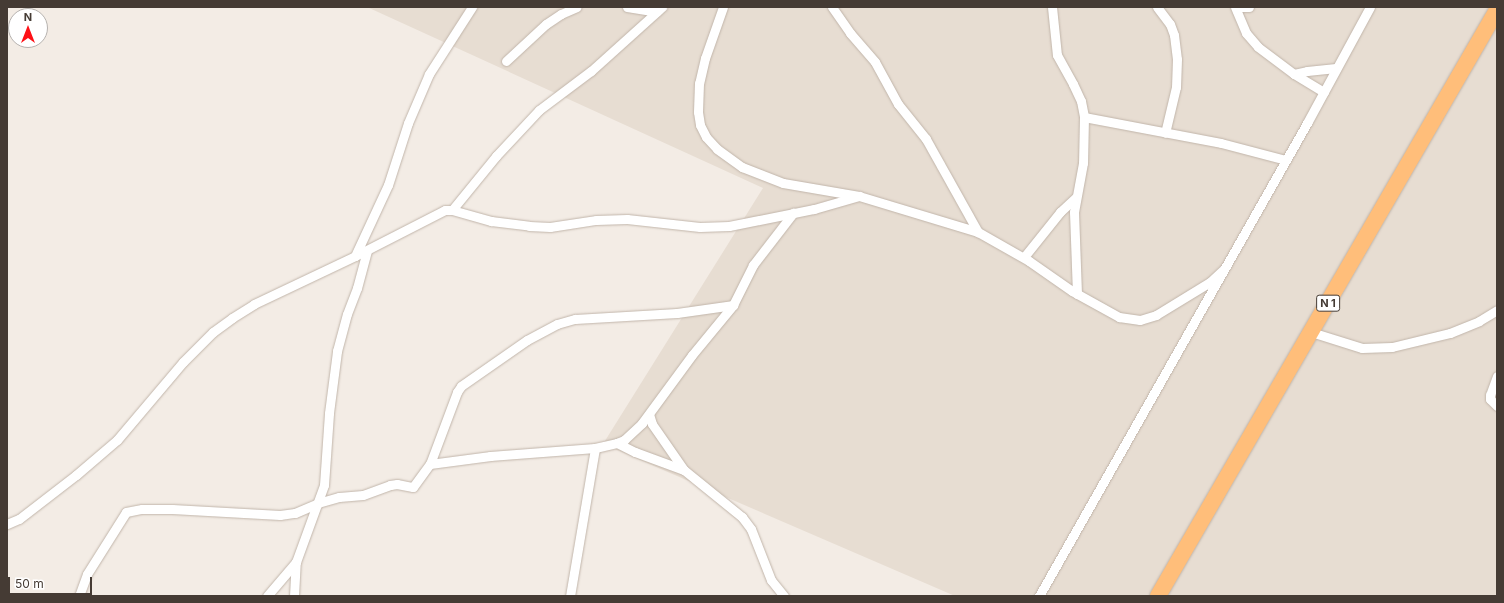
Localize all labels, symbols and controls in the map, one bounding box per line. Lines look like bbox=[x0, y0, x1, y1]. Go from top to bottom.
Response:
north arrow bbox=[8, 8, 48, 48]
text: N bbox=[24, 10, 32, 24]
road number: N 1 bbox=[1316, 294, 1340, 312]
scale bar bbox=[10, 569, 94, 595]
text: 50 m bbox=[15, 576, 44, 591]

